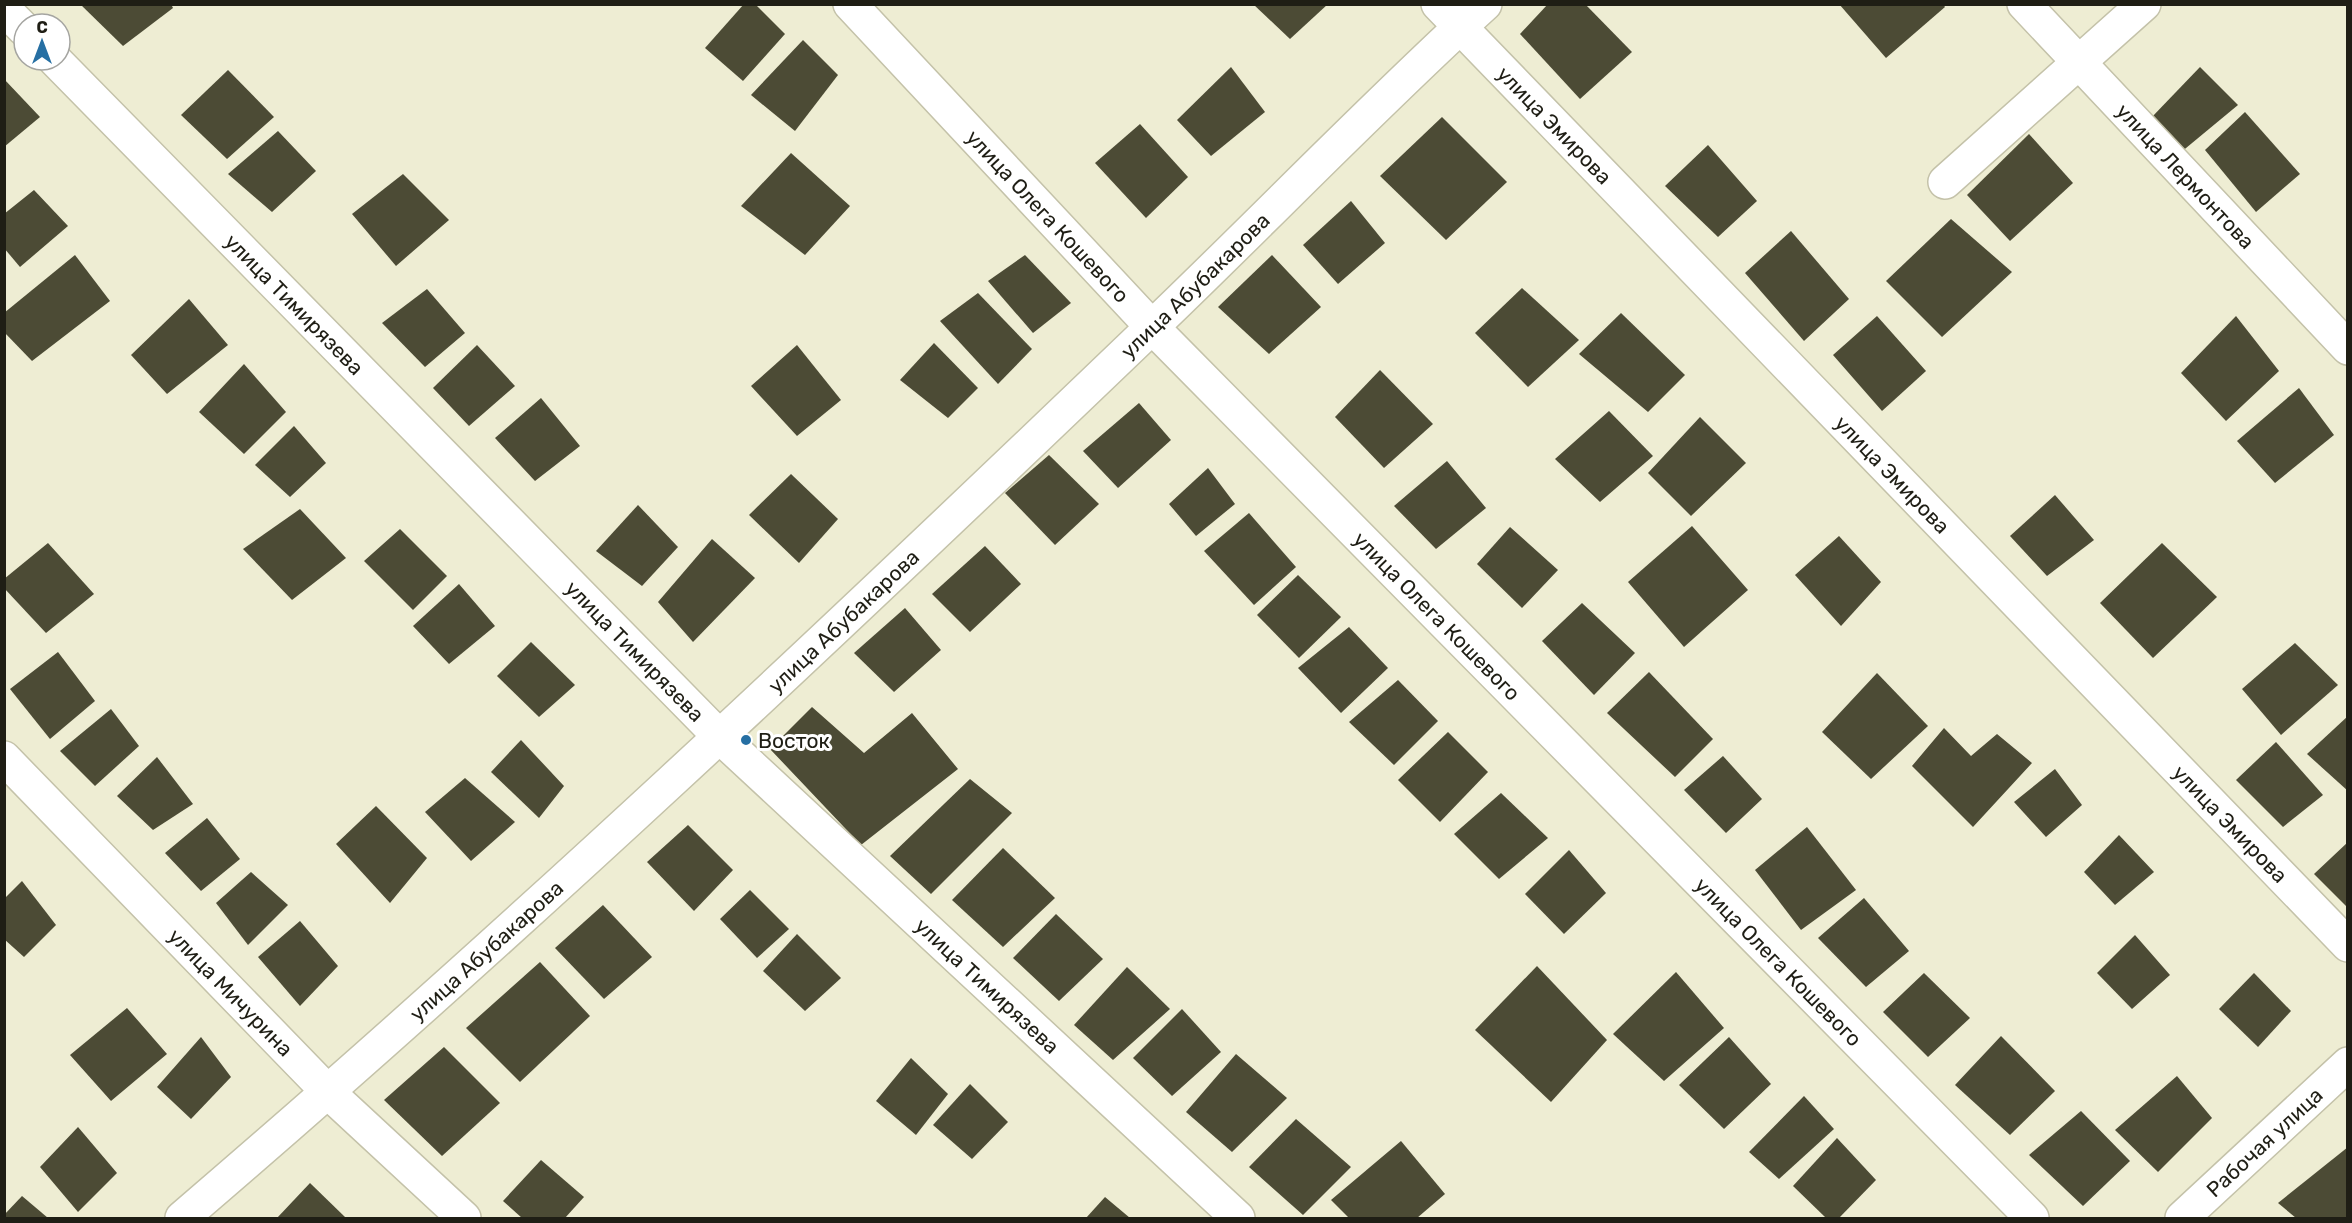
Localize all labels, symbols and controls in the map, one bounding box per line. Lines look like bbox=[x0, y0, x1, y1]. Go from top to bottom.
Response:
north arrow bbox=[12, 12, 72, 72]
text: С bbox=[36, 18, 48, 37]
street label: улица Эмирова bbox=[1492, 61, 1617, 189]
street label: улица Лермонтова bbox=[2112, 98, 2260, 254]
street label: улица Олега Кошевого bbox=[961, 124, 1135, 307]
street label: улица Абубакарова bbox=[1115, 207, 1274, 363]
street label: улица Тимирязева bbox=[220, 228, 369, 380]
street label: улица Эмирова bbox=[1830, 410, 1955, 538]
street label: улица Олега Кошевого bbox=[1348, 526, 1526, 705]
street label: улица Абубакарова bbox=[762, 544, 924, 698]
street label: улица Тимирязева bbox=[561, 575, 710, 726]
place label: Восток bbox=[758, 728, 830, 753]
marker: Восток bbox=[739, 733, 753, 747]
street label: улица Эмирова bbox=[2168, 759, 2293, 888]
street label: улица Олега Кошевого bbox=[1690, 872, 1867, 1051]
street label: улица Абубакарова bbox=[404, 875, 568, 1026]
street label: улица Тимирязева bbox=[910, 912, 1065, 1058]
street label: улица Мичурина bbox=[164, 923, 298, 1061]
street label: Рабочая улица bbox=[2201, 1082, 2327, 1202]

